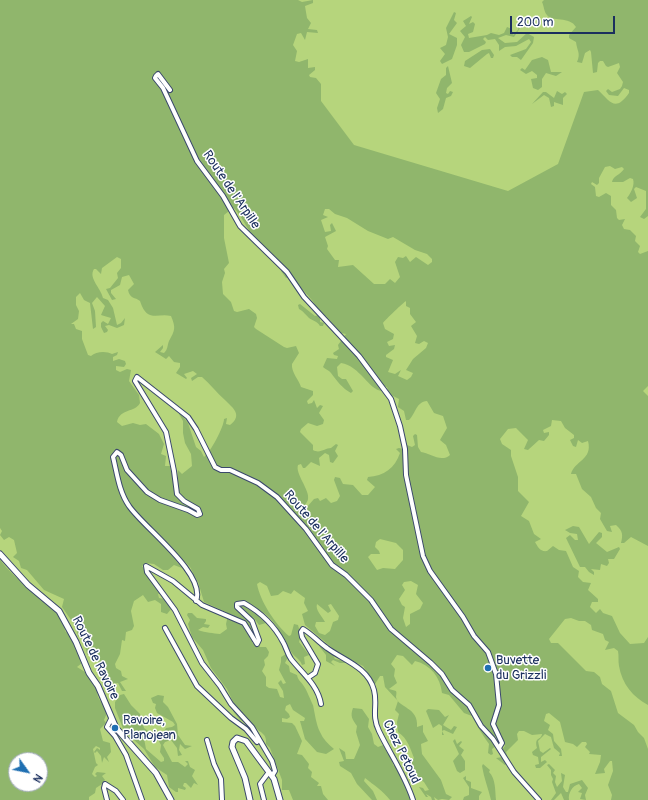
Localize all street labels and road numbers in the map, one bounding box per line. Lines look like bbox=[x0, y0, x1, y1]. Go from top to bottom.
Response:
street label: Route de l'Arpille bbox=[199, 148, 263, 232]
street label: Route de l'Arpille bbox=[280, 488, 352, 566]
street label: Route de Ravoire bbox=[68, 614, 122, 702]
street label: Chez Petoud bbox=[379, 718, 423, 786]

